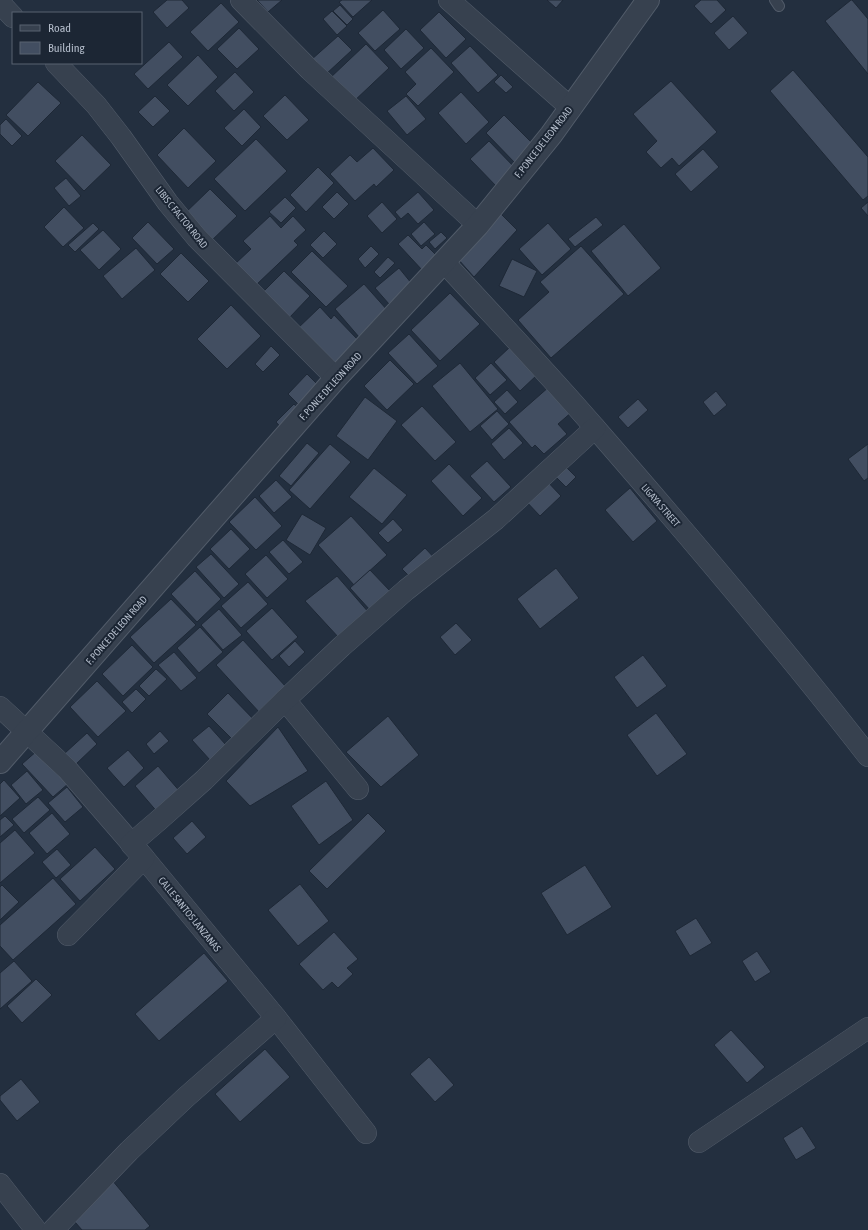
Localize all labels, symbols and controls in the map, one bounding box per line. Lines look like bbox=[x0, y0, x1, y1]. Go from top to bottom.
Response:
legend bbox=[12, 12, 142, 64]
text: Road bbox=[48, 21, 71, 35]
text: Building bbox=[48, 41, 86, 55]
street label: F. PONCE DE LEON ROAD bbox=[512, 104, 575, 180]
street label: LIBIS C FACTOR ROAD bbox=[153, 184, 210, 251]
street label: F. PONCE DE LEON ROAD bbox=[297, 350, 364, 422]
street label: LIGAYA STREET bbox=[639, 482, 683, 529]
street label: F. PONCE DE LEON ROAD bbox=[84, 594, 149, 667]
street label: CALLE SANTOS LANZANAS bbox=[156, 875, 223, 954]

